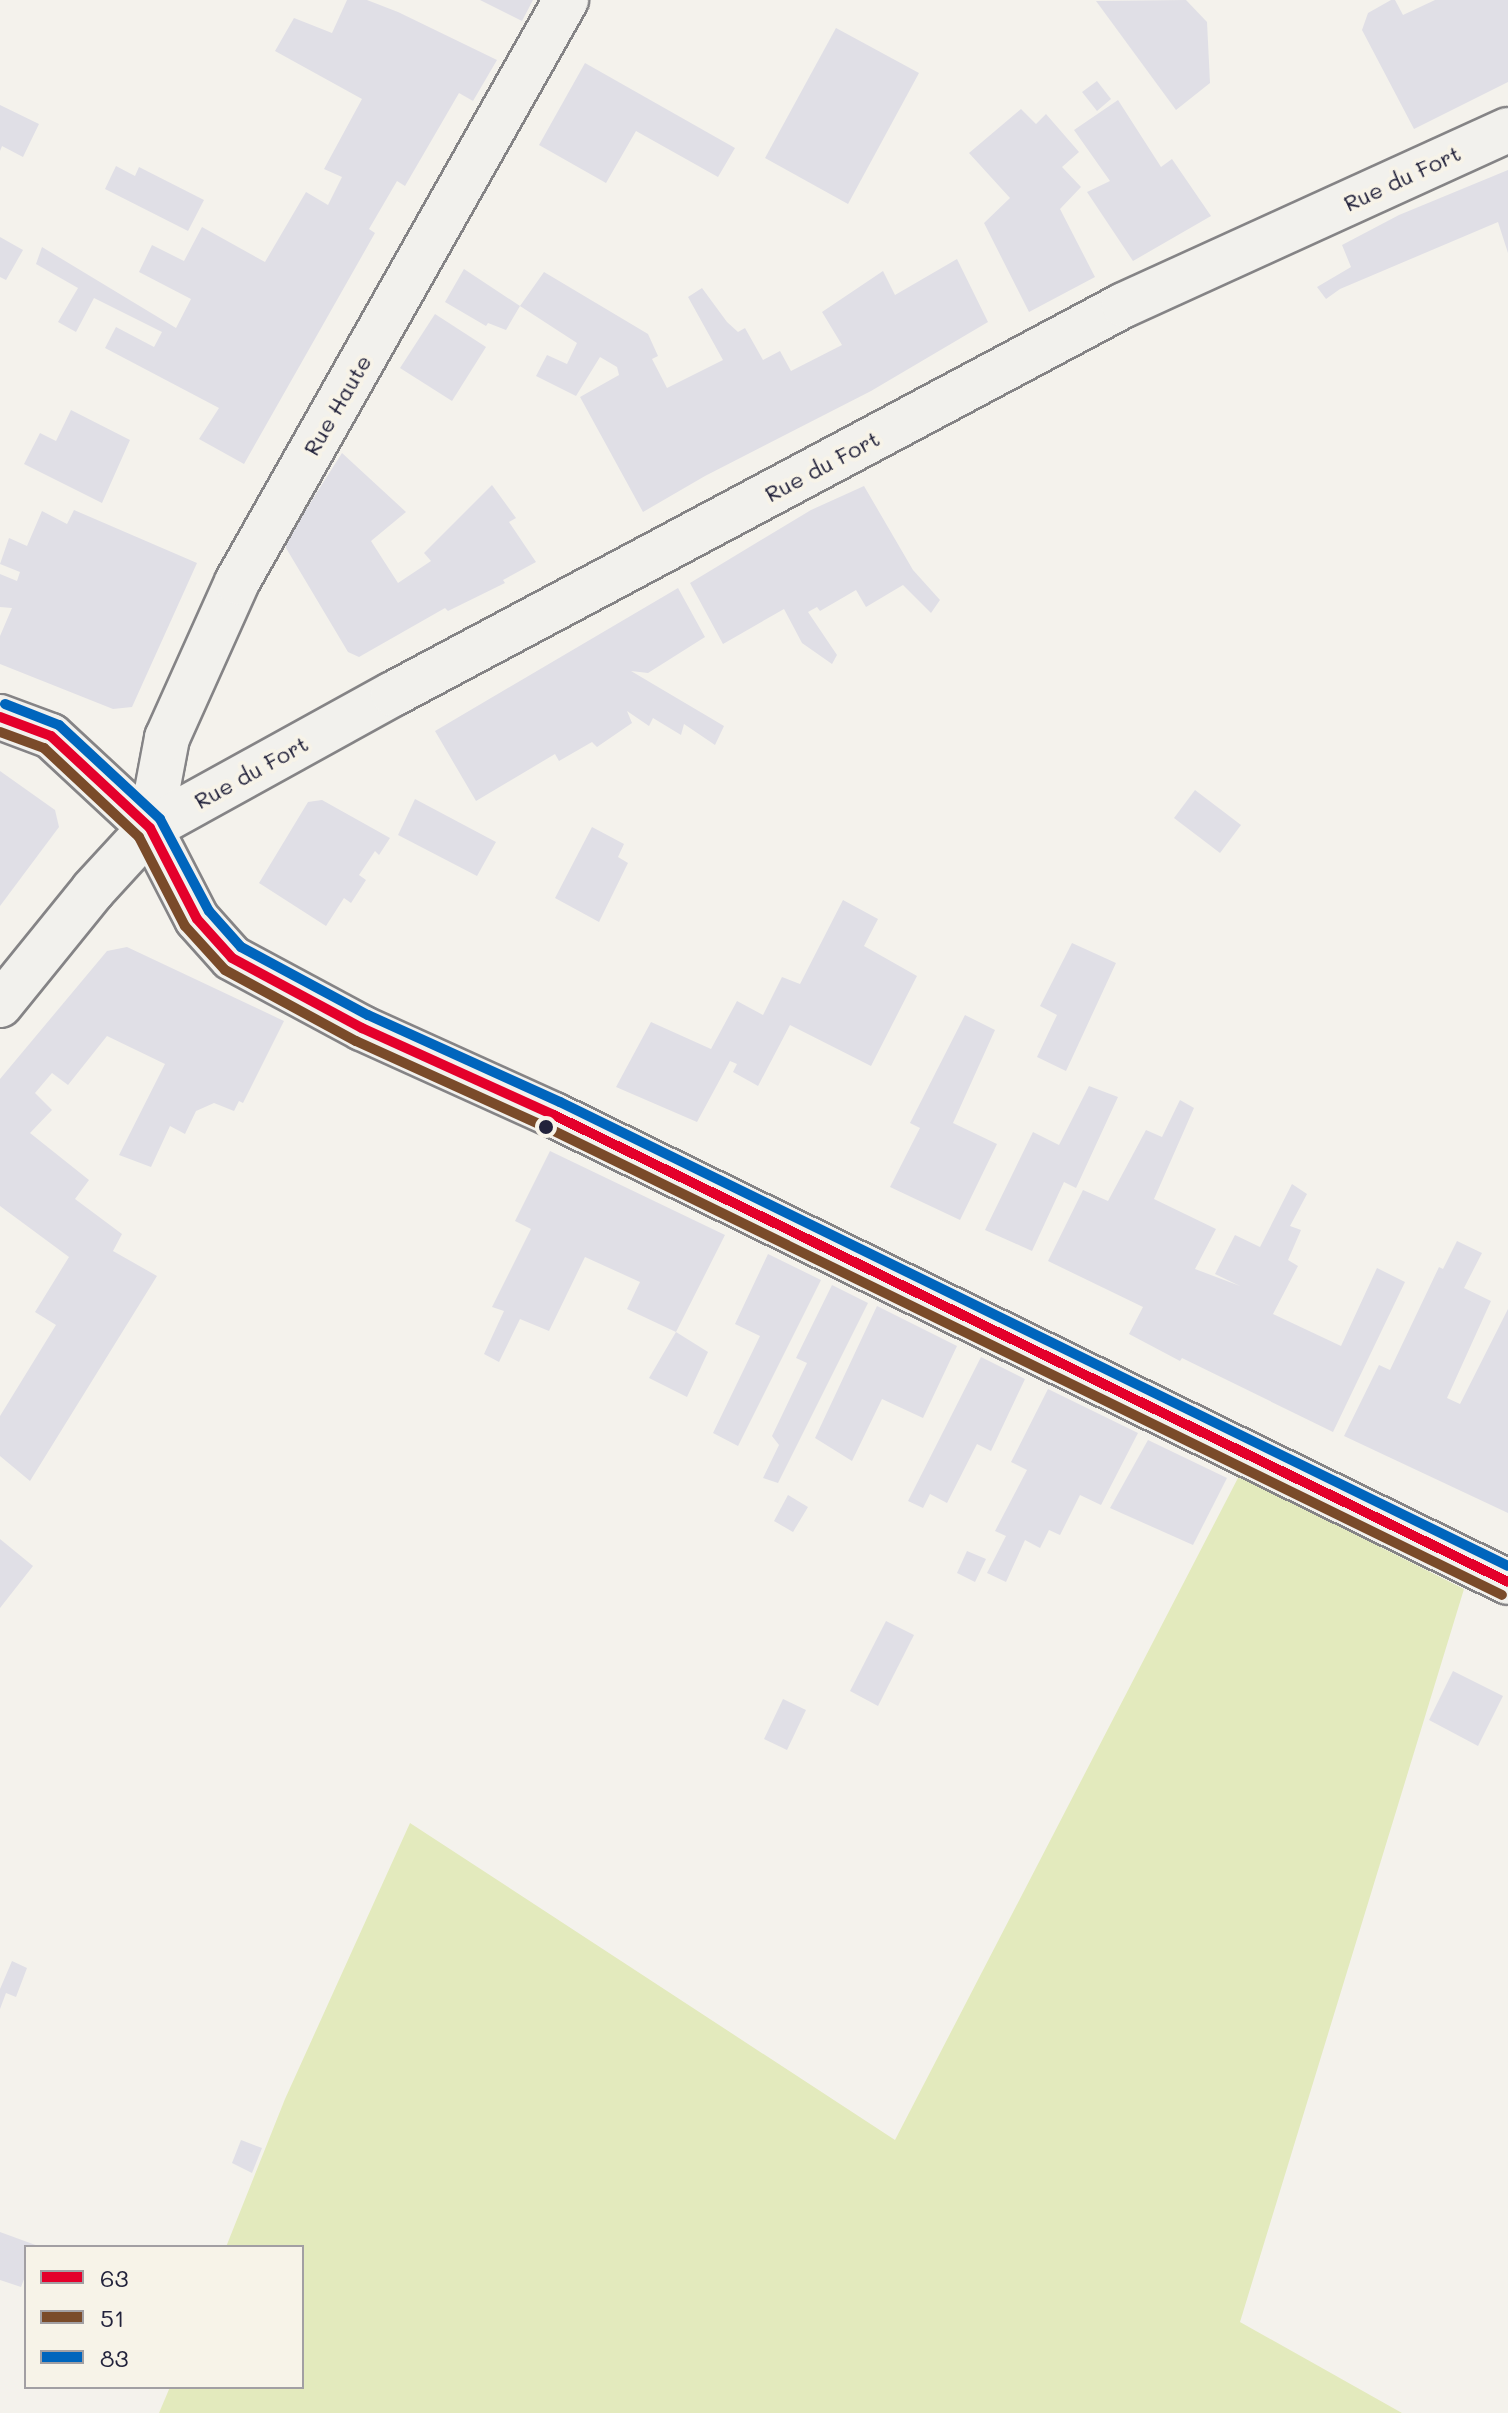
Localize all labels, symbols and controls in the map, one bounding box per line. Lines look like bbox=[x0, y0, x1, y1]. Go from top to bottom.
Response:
street label: Rue du Fort bbox=[1339, 139, 1465, 217]
street label: Rue Haute bbox=[298, 350, 376, 460]
street label: Rue du Fort bbox=[760, 425, 884, 507]
street label: Rue du Fort bbox=[190, 730, 312, 814]
unlabelled marker bbox=[538, 1119, 554, 1135]
legend bbox=[24, 2245, 304, 2389]
text: 63 bbox=[100, 2262, 129, 2293]
text: 51 bbox=[100, 2302, 125, 2333]
text: 83 bbox=[100, 2342, 129, 2373]

